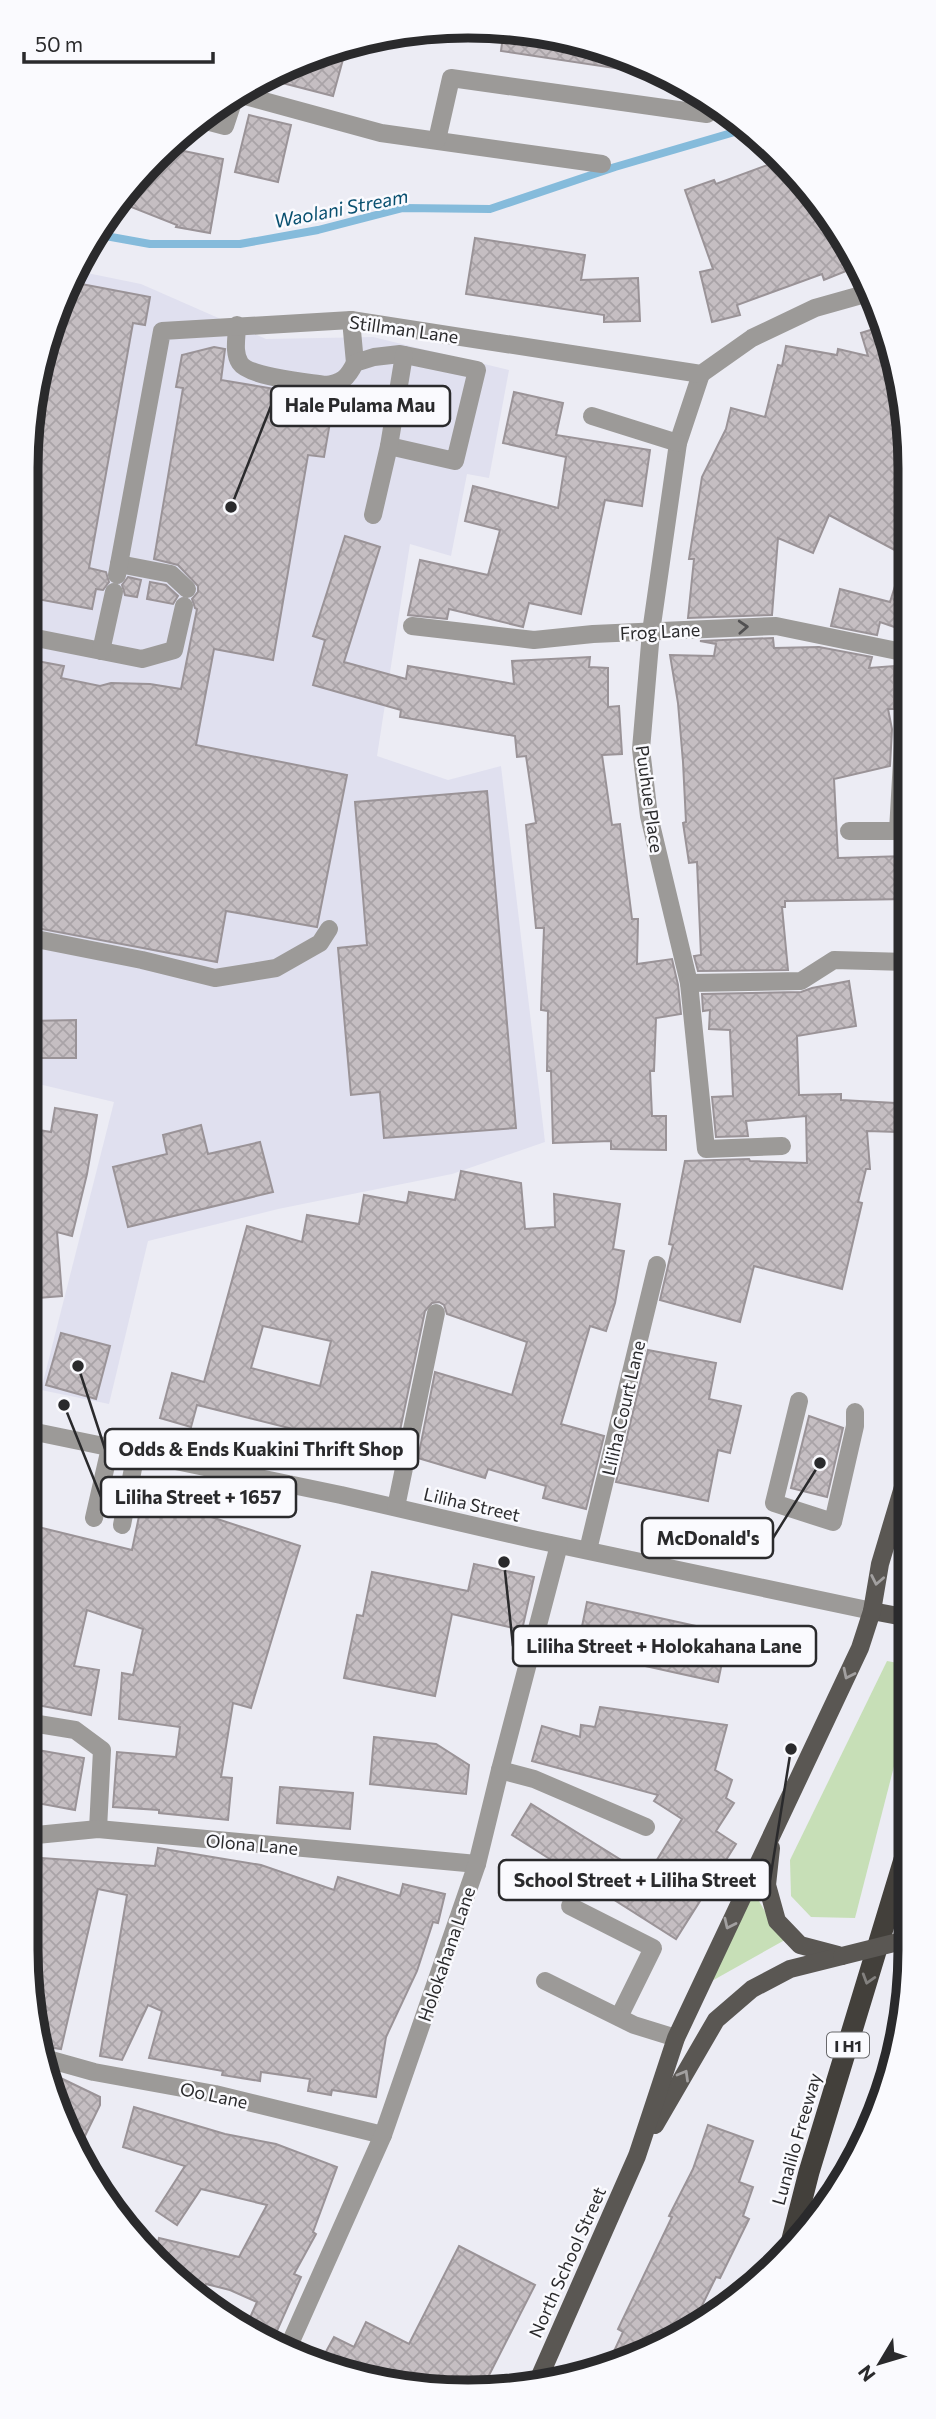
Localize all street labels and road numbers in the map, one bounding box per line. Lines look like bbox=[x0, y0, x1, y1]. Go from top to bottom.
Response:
street label: Stillman Lane bbox=[348, 310, 460, 348]
street label: Frog Lane bbox=[619, 618, 701, 644]
street label: Puuhue Place bbox=[632, 744, 668, 854]
street label: Liliha Court Lane bbox=[597, 1338, 649, 1478]
street label: Liliha Street bbox=[422, 1482, 522, 1526]
street label: Olona Lane bbox=[205, 1829, 299, 1859]
street label: Holokahana Lane bbox=[413, 1884, 479, 2024]
road number: I H1 bbox=[827, 2033, 869, 2058]
street label: Lunalilo Freeway bbox=[767, 2070, 825, 2208]
street label: Oo Lane bbox=[178, 2077, 250, 2113]
street label: North School Street bbox=[524, 2183, 610, 2341]

